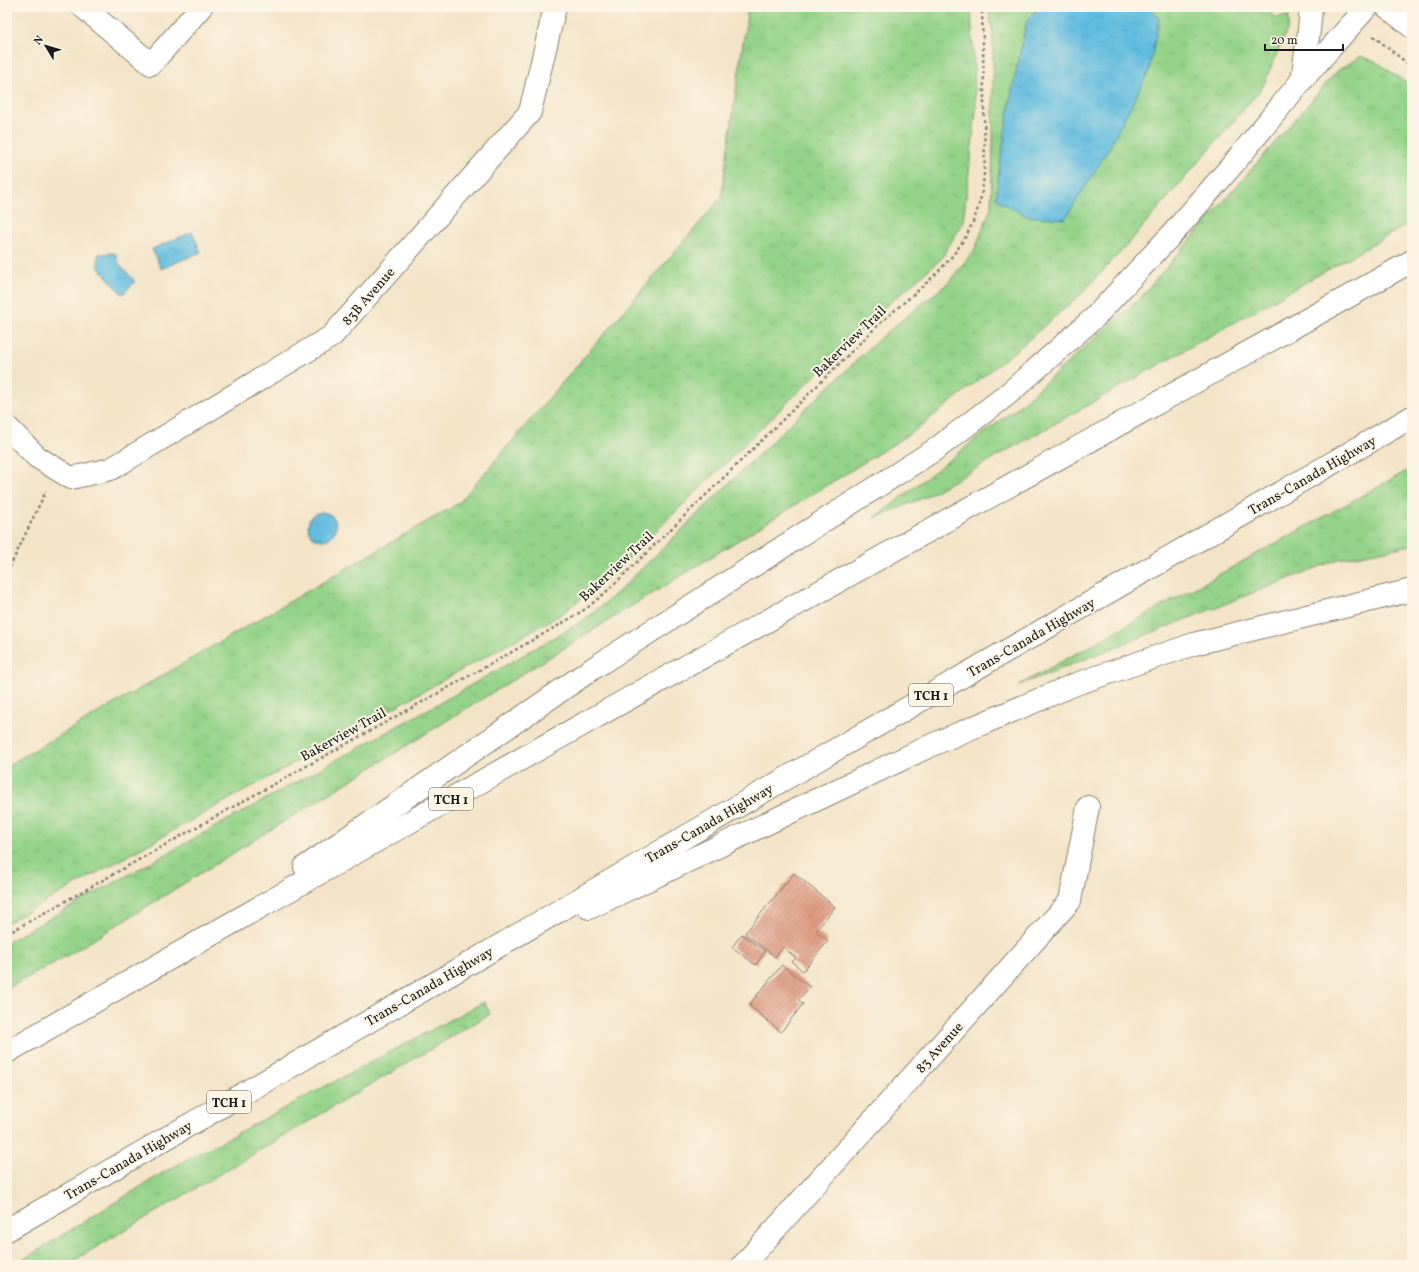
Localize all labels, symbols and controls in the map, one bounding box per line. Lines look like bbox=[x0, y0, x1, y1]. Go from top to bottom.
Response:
north arrow bbox=[26, 26, 66, 66]
scale bar bbox=[1265, 26, 1343, 52]
text: N bbox=[31, 33, 48, 49]
text: 20 m bbox=[1271, 33, 1298, 49]
street label: 83B Avenue bbox=[338, 263, 400, 330]
street label: Bakerview Trail bbox=[809, 302, 891, 382]
street label: Trans-Canada Highway bbox=[1245, 432, 1381, 521]
street label: Bakerview Trail bbox=[576, 528, 658, 607]
street label: Trans-Canada Highway bbox=[964, 594, 1100, 683]
road number: TCH 1 bbox=[909, 684, 953, 706]
street label: Bakerview Trail bbox=[297, 704, 390, 767]
street label: Trans-Canada Highway bbox=[642, 780, 778, 869]
road number: TCH 1 bbox=[429, 788, 473, 810]
street label: Trans-Canada Highway bbox=[362, 943, 498, 1032]
street label: 83 Avenue bbox=[912, 1018, 968, 1078]
road number: TCH 1 bbox=[207, 1091, 251, 1113]
street label: Trans-Canada Highway bbox=[61, 1117, 197, 1206]

